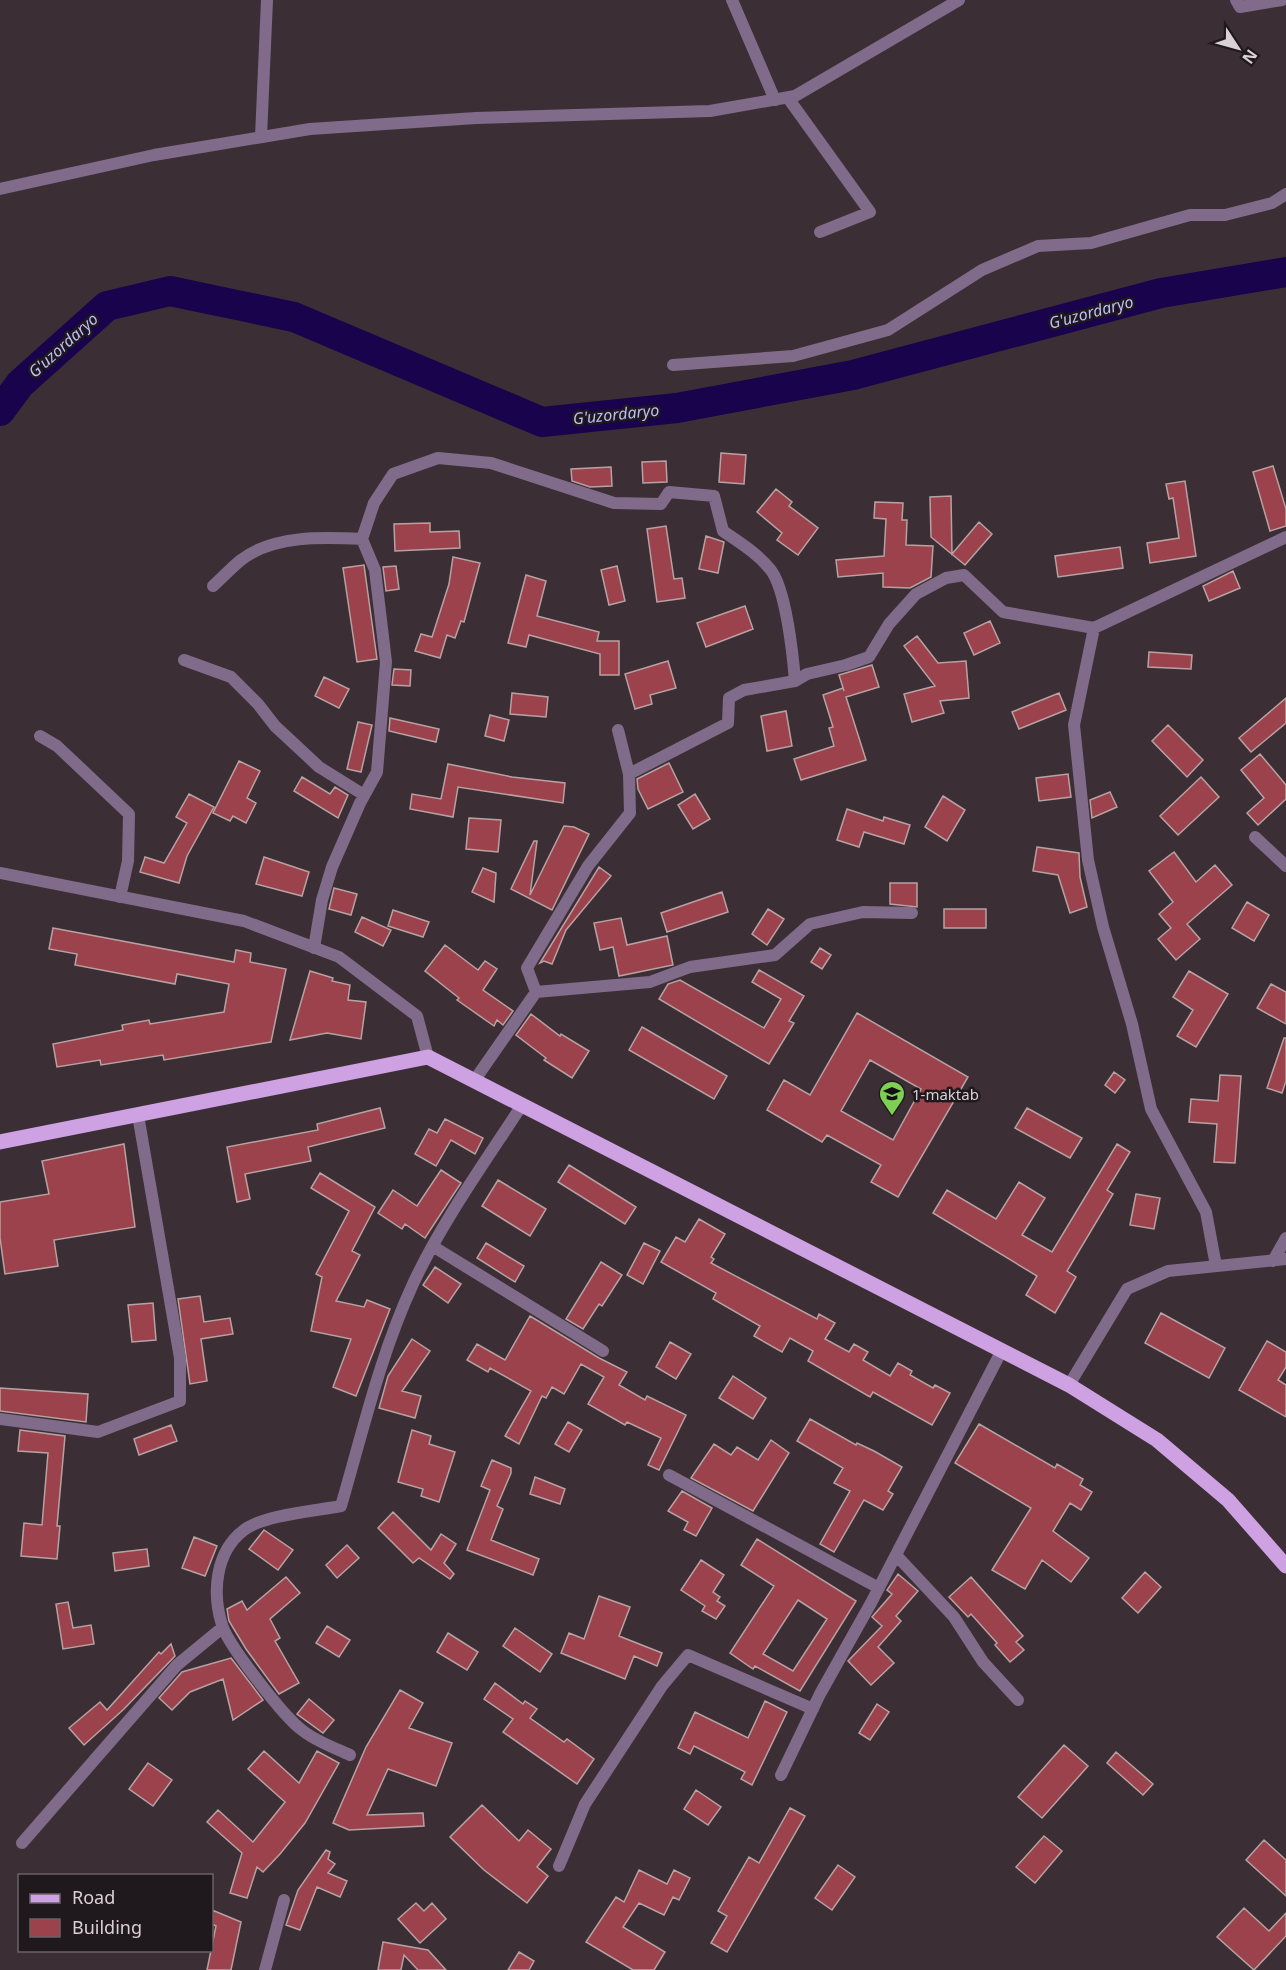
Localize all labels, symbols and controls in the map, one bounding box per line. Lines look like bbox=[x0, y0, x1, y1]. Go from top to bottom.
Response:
north arrow bbox=[1208, 18, 1268, 78]
text: N bbox=[1237, 45, 1263, 69]
water label: G'uzordaryo bbox=[1046, 290, 1136, 334]
water label: G'uzordaryo bbox=[23, 308, 103, 382]
water label: G'uzordaryo bbox=[572, 399, 660, 429]
school or university icon: 1-maktab bbox=[877, 1079, 907, 1117]
place label: 1-maktab bbox=[912, 1084, 979, 1104]
legend bbox=[18, 1874, 213, 1952]
text: Road bbox=[72, 1885, 115, 1909]
text: Building bbox=[72, 1915, 142, 1939]

